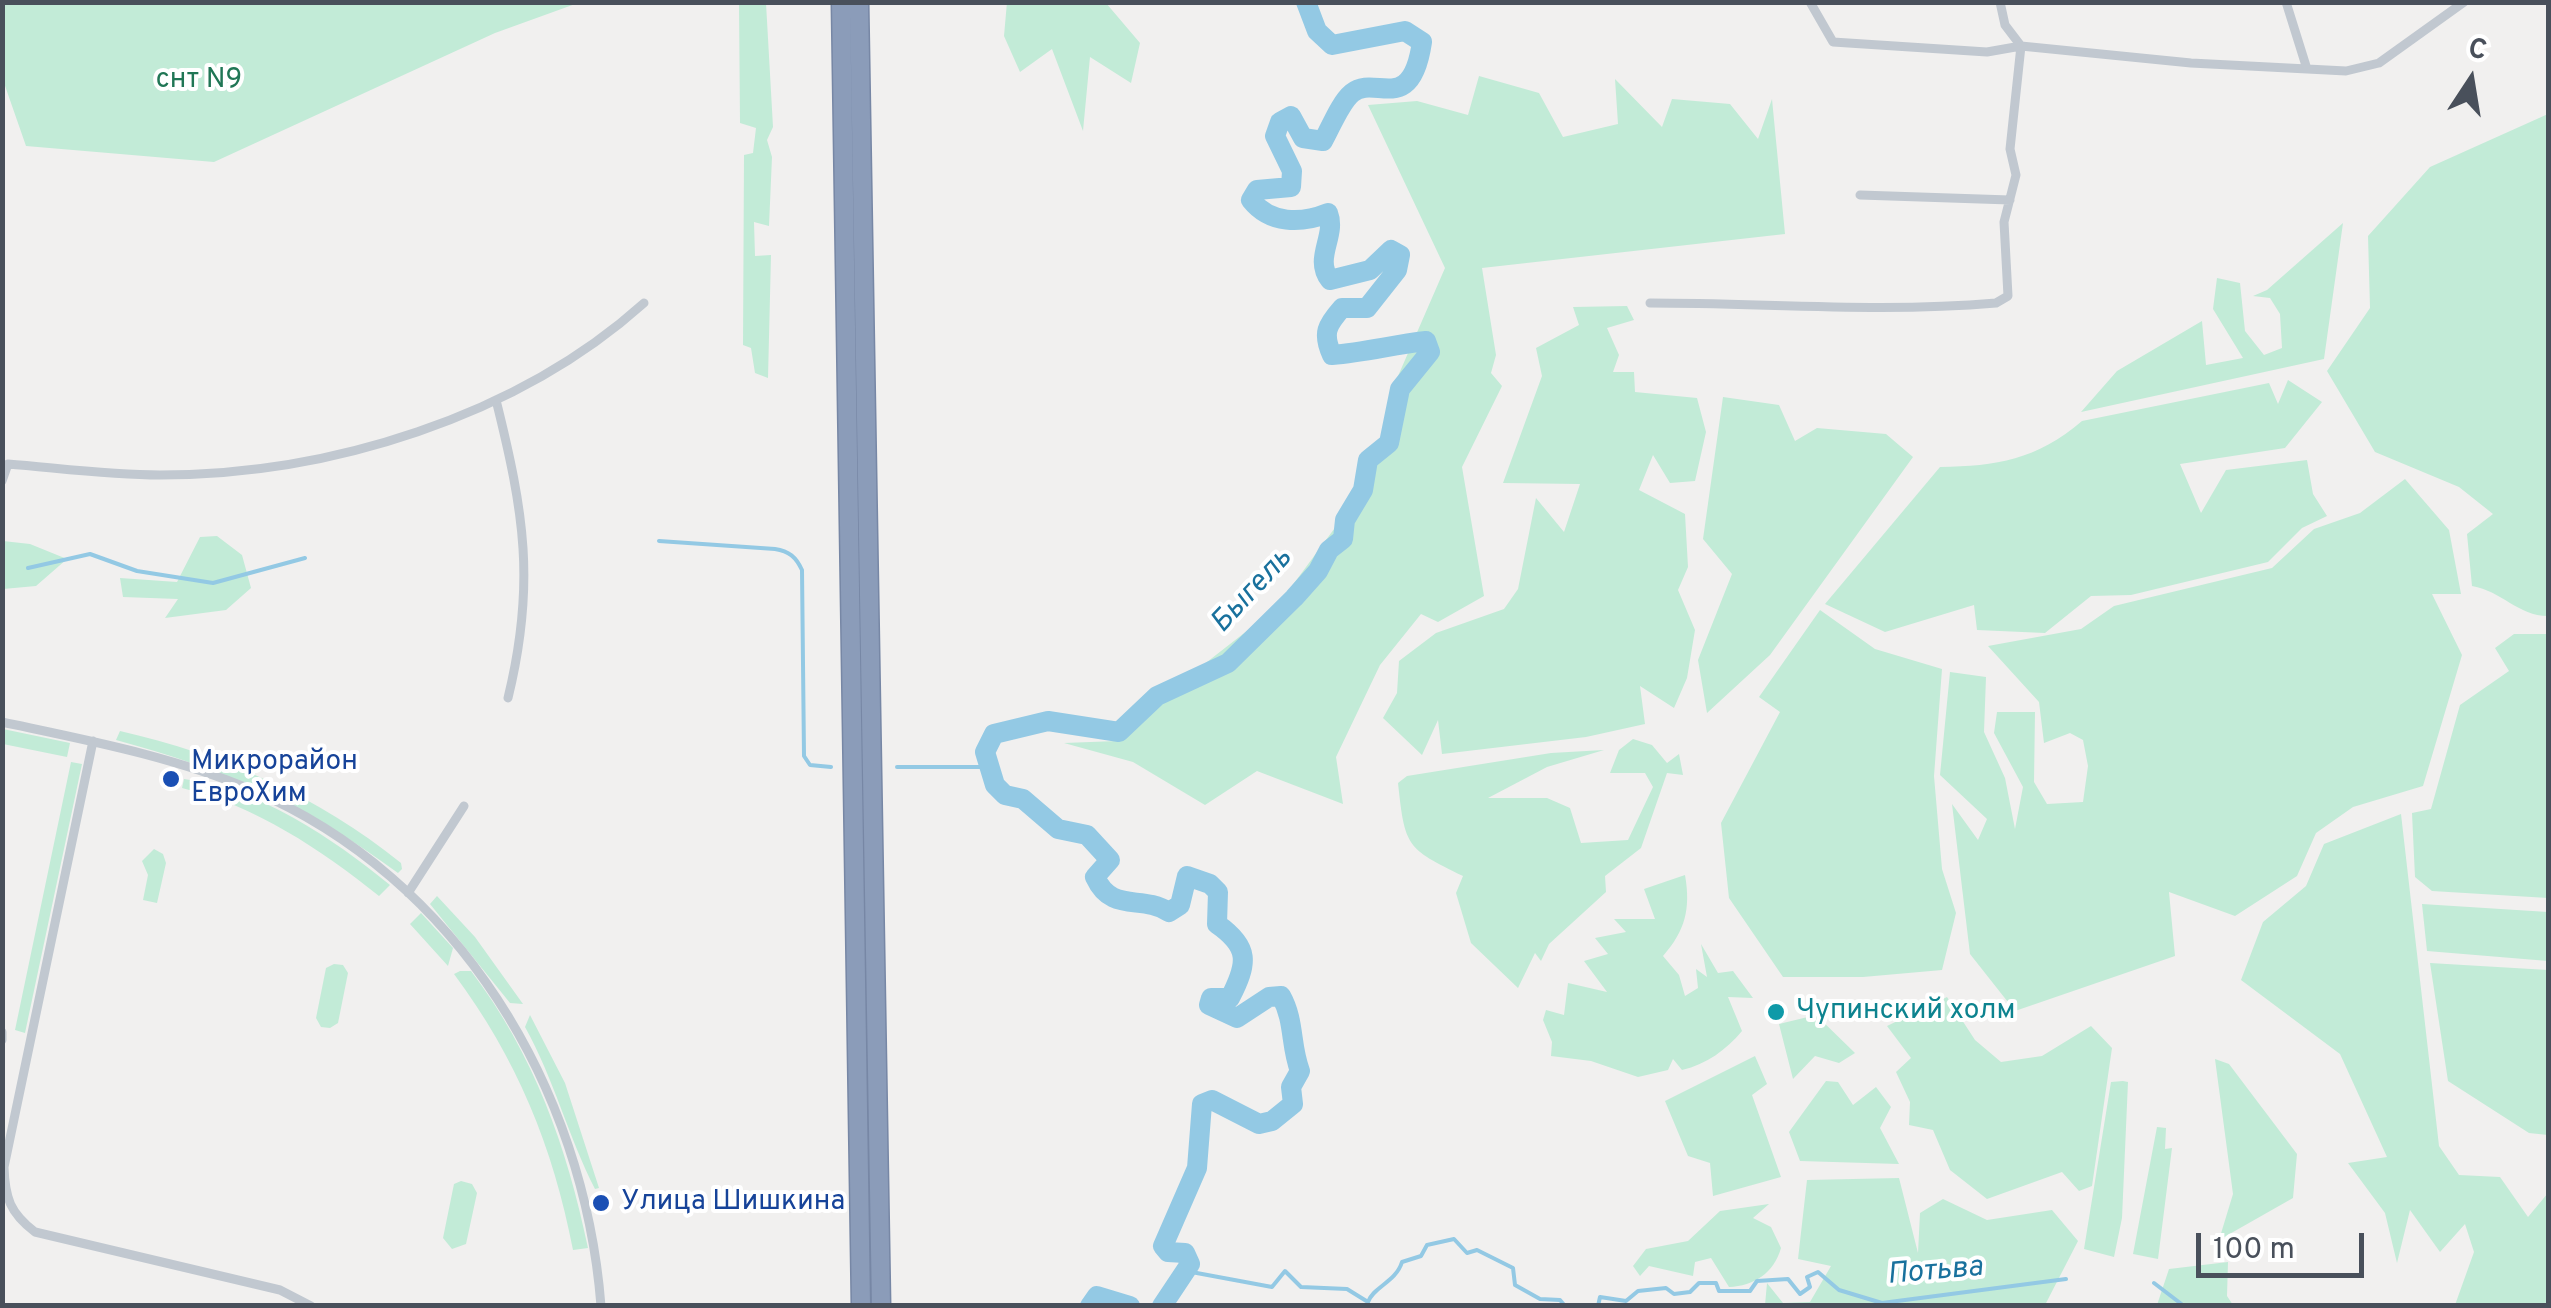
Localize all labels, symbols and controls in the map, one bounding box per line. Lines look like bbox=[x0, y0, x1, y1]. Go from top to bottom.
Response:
north arrow bbox=[2421, 30, 2521, 130]
text: С bbox=[2465, 31, 2490, 70]
park label: снт N9 bbox=[156, 64, 242, 98]
water label: Быгель bbox=[1205, 542, 1301, 642]
place label: Микрорайон ЕвроХим bbox=[191, 746, 358, 812]
marker: Микрорайон ЕвроХим bbox=[160, 768, 182, 790]
place label: Чупинский холм bbox=[1796, 995, 2016, 1029]
marker: Чупинский холм bbox=[1765, 1001, 1787, 1023]
place label: Улица Шишкина bbox=[621, 1186, 845, 1220]
marker: Улица Шишкина bbox=[590, 1192, 612, 1214]
scale bar bbox=[2201, 1213, 2368, 1275]
text: 100 m bbox=[2213, 1232, 2295, 1269]
water label: Потьва bbox=[1886, 1251, 1984, 1295]

